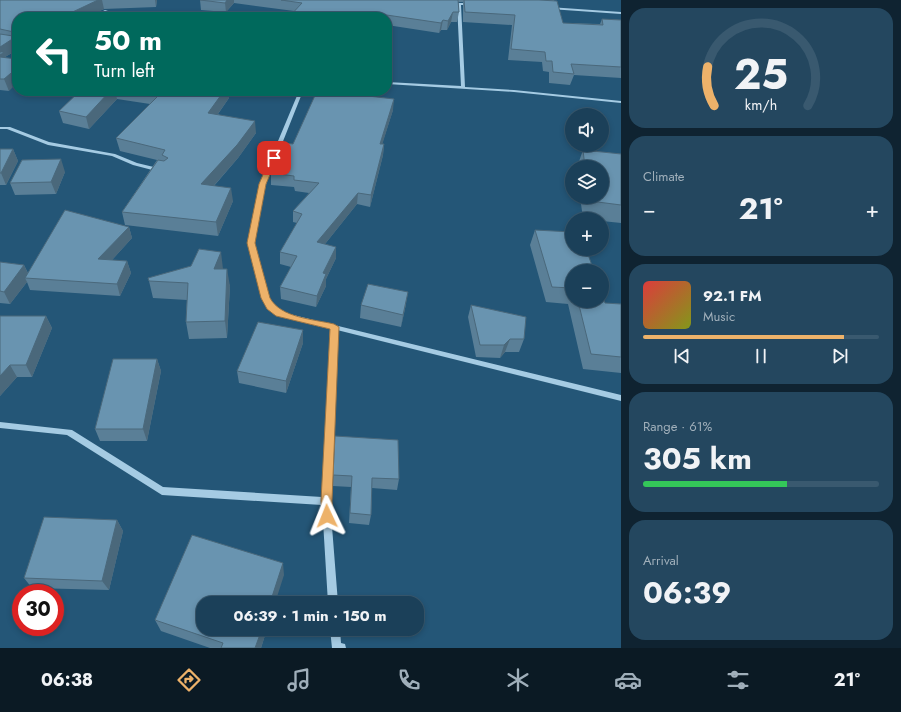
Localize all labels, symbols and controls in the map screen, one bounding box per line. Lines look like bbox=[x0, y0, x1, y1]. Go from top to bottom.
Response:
text: 50 m bbox=[94, 20, 162, 61]
icon: left bbox=[28, 28, 80, 80]
text: 25 bbox=[734, 44, 788, 105]
text: Turn left bbox=[94, 58, 154, 84]
text: km/h bbox=[745, 95, 777, 115]
map controls bbox=[565, 108, 609, 308]
button: sound bbox=[565, 108, 609, 152]
pin bbox=[257, 141, 291, 175]
icon: arrive bbox=[263, 147, 285, 169]
button: layers bbox=[565, 160, 609, 204]
text: Climate bbox=[643, 167, 684, 186]
text: 21° bbox=[739, 187, 783, 230]
text: − bbox=[643, 193, 656, 225]
text: + bbox=[865, 193, 879, 225]
button: + bbox=[565, 212, 609, 256]
button: − bbox=[565, 264, 609, 308]
text: 92.1 FM bbox=[703, 285, 762, 307]
text: Music bbox=[703, 307, 735, 326]
icon: previous bbox=[671, 345, 693, 367]
icon: pause bbox=[750, 345, 772, 367]
icon: next bbox=[829, 345, 851, 367]
text: Range · 61% bbox=[643, 417, 712, 436]
text: 305 km bbox=[643, 437, 752, 480]
position arrow bbox=[306, 495, 348, 537]
text: Arrival bbox=[643, 551, 679, 570]
text: 06:39 bbox=[643, 571, 731, 614]
speed limit sign: 30 bbox=[12, 584, 64, 636]
text: 06:39 · 1 min · 150 m bbox=[233, 605, 387, 627]
icon: directions bbox=[175, 666, 203, 694]
icon: music bbox=[285, 666, 313, 694]
icon: phone bbox=[395, 666, 423, 694]
icon: climate bbox=[504, 666, 532, 694]
icon: car bbox=[614, 666, 642, 694]
icon: filters bbox=[724, 666, 752, 694]
text: 06:38 bbox=[41, 667, 93, 693]
text: 21° bbox=[834, 667, 860, 693]

